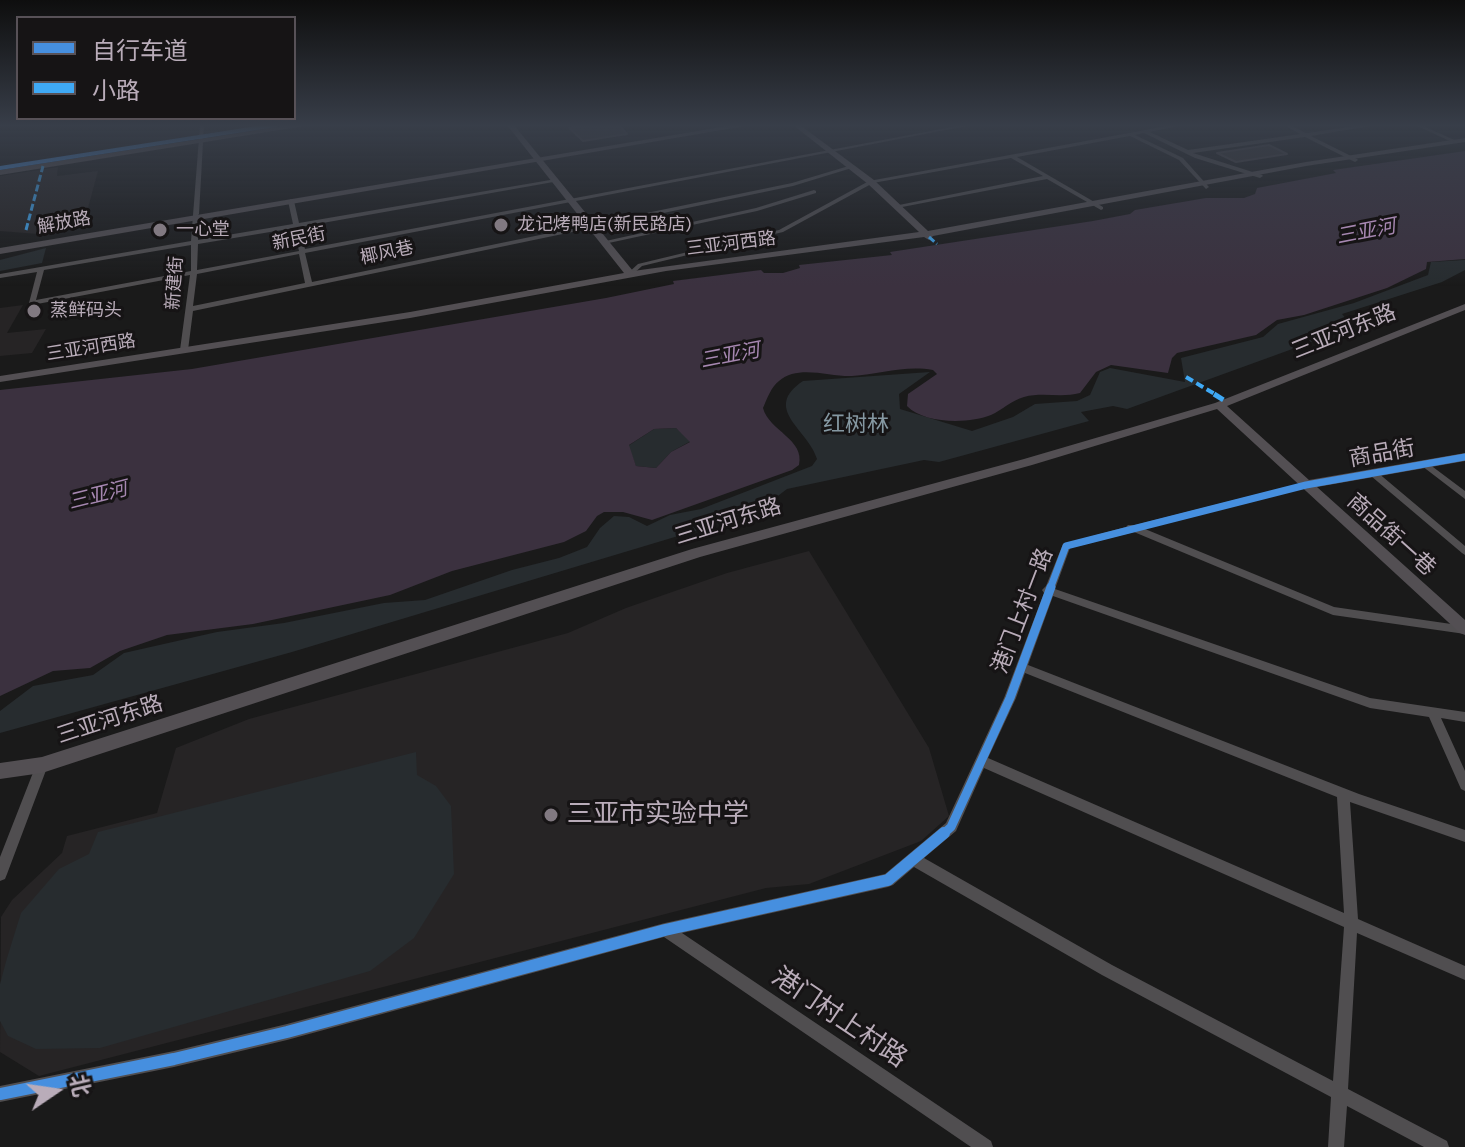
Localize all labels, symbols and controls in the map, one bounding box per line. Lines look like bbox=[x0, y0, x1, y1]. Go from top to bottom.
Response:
legend bbox=[16, 16, 296, 120]
text: 自行车道 bbox=[92, 37, 188, 65]
text: 小路 bbox=[92, 77, 140, 105]
street label: 解放路 bbox=[36, 208, 92, 238]
place label: 龙记烤鸭店(新民路店) bbox=[517, 214, 692, 236]
water label: 三亚河 bbox=[1334, 214, 1398, 250]
marker: 龙记烤鸭店(新民路店) bbox=[492, 216, 510, 234]
place label: 一心堂 bbox=[176, 219, 230, 241]
marker: 一心堂 bbox=[151, 221, 169, 239]
street label: 新民街 bbox=[270, 223, 328, 255]
street label: 三亚河西路 bbox=[685, 228, 777, 260]
street label: 椰风巷 bbox=[358, 237, 416, 269]
street label: 新建街 bbox=[162, 255, 188, 311]
street label: 三亚河东路 bbox=[1288, 299, 1400, 365]
place label: 蒸鲜码头 bbox=[50, 300, 122, 322]
marker: 蒸鲜码头 bbox=[25, 302, 43, 320]
street label: 三亚河西路 bbox=[45, 330, 137, 366]
water label: 三亚河 bbox=[698, 338, 762, 374]
park label: 红树林 bbox=[823, 412, 889, 438]
street label: 商品街 bbox=[1347, 435, 1417, 473]
water label: 三亚河 bbox=[66, 477, 130, 515]
street label: 商品街一巷 bbox=[1341, 488, 1441, 582]
street label: 三亚河东路 bbox=[672, 493, 784, 551]
street label: 港门上村一路 bbox=[987, 545, 1059, 677]
street label: 三亚河东路 bbox=[54, 690, 166, 750]
place label: 三亚市实验中学 bbox=[567, 799, 749, 831]
marker: 三亚市实验中学 bbox=[542, 806, 560, 824]
street label: 港门村上村路 bbox=[766, 961, 912, 1075]
north arrow bbox=[16, 1051, 96, 1131]
text: 北 bbox=[64, 1072, 95, 1099]

